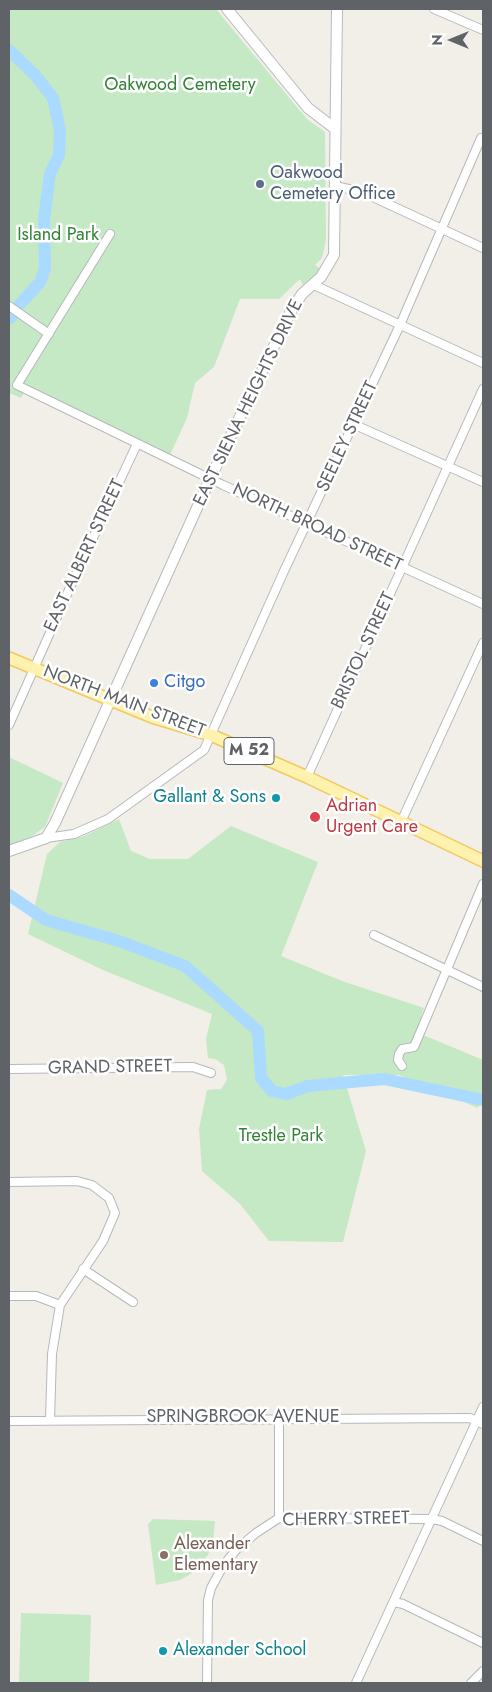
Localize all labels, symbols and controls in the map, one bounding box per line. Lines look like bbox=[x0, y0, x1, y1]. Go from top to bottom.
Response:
north arrow bbox=[427, 15, 477, 65]
text: N bbox=[427, 34, 447, 46]
park label: Oakwood Cemetery bbox=[104, 75, 256, 97]
place label: Oakwood Cemetery Office bbox=[270, 163, 396, 205]
marker: Oakwood Cemetery Office bbox=[254, 178, 266, 190]
park label: Island Park bbox=[17, 225, 99, 247]
street label: EAST SIENA HEIGHTS DRIVE bbox=[190, 296, 308, 510]
street label: SEELEY STREET bbox=[313, 378, 383, 496]
street label: EAST ALBERT STREET bbox=[40, 476, 130, 636]
street label: NORTH BROAD STREET bbox=[229, 479, 405, 577]
street label: BRISTOL STREET bbox=[328, 589, 400, 713]
street label: NORTH MAIN STREET bbox=[40, 661, 208, 743]
place label: Citgo bbox=[164, 672, 205, 694]
marker: Citgo bbox=[148, 677, 160, 689]
road number: M 52 bbox=[224, 738, 274, 764]
place label: Gallant & Sons bbox=[153, 787, 266, 809]
marker: Gallant & Sons bbox=[270, 792, 282, 804]
place label: Adrian Urgent Care bbox=[326, 796, 418, 839]
marker: Adrian Urgent Care bbox=[308, 810, 322, 824]
street label: GRAND STREET bbox=[48, 1056, 172, 1080]
park label: Trestle Park bbox=[239, 1126, 323, 1148]
street label: SPRINGBROOK AVENUE bbox=[146, 1407, 340, 1429]
street label: CHERRY STREET bbox=[282, 1508, 410, 1532]
place label: Alexander Elementary bbox=[174, 1534, 258, 1576]
marker: Alexander Elementary bbox=[158, 1549, 170, 1561]
place label: Alexander School bbox=[173, 1640, 307, 1662]
marker: Alexander School bbox=[157, 1645, 169, 1657]

